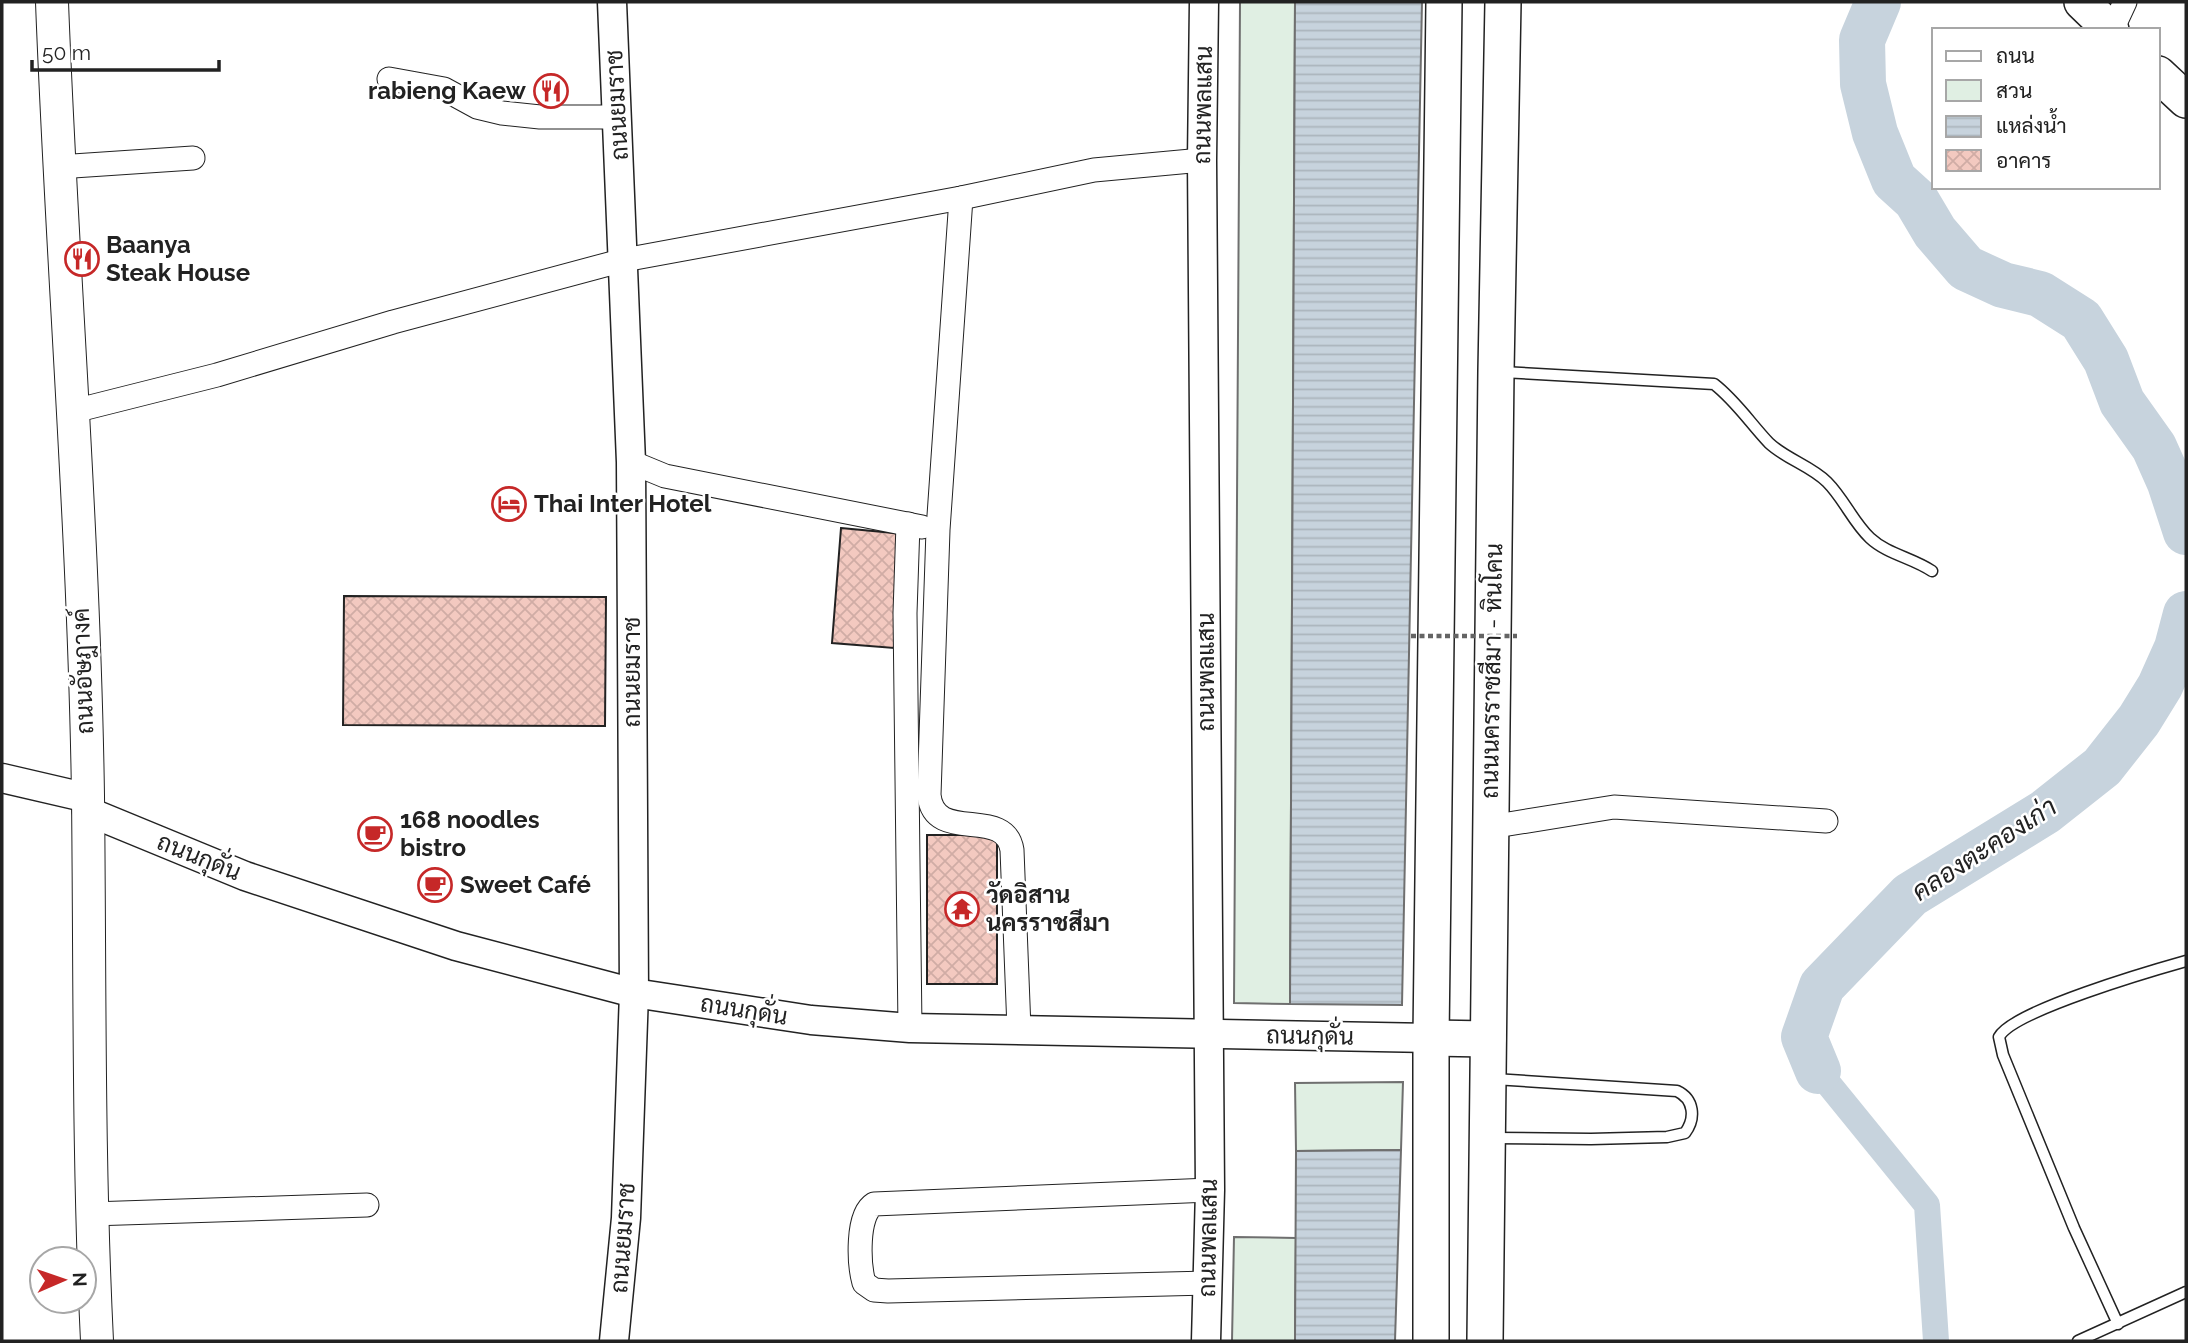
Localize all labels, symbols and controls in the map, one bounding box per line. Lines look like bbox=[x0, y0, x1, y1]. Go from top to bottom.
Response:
scale bar bbox=[32, 28, 219, 72]
legend bbox=[1932, 28, 2160, 189]
text: 50 m bbox=[42, 40, 91, 65]
text: ถนน bbox=[1996, 43, 2035, 68]
street label: ถนนพลแสน bbox=[1187, 45, 1218, 165]
street label: ถนนยมราช bbox=[599, 49, 634, 161]
restaurant icon: rabieng Kaew bbox=[532, 72, 570, 110]
place label: rabieng Kaew bbox=[368, 76, 527, 105]
text: สวน bbox=[1996, 78, 2032, 103]
text: แหล่งน้ำ bbox=[1996, 108, 2067, 138]
text: อาคาร bbox=[1996, 148, 2052, 173]
place label: Baanya Steak House bbox=[106, 230, 250, 287]
restaurant icon: Baanya Steak House bbox=[63, 240, 101, 278]
hotel icon: Thai Inter Hotel bbox=[490, 485, 528, 523]
place label: Thai Inter Hotel bbox=[534, 489, 712, 518]
street label: ถนนนครราชสีมา - หินโคน bbox=[1474, 543, 1508, 799]
street label: ถนนอัษฎางค์ bbox=[65, 607, 101, 735]
street label: ถนนพลแสน bbox=[1191, 613, 1220, 731]
street label: ถนนยมราช bbox=[617, 617, 646, 727]
water label: คลองตะคองเก่า bbox=[1906, 791, 2062, 907]
place label: 168 noodles bistro bbox=[400, 805, 540, 862]
cafe icon: 168 noodles bistro bbox=[356, 815, 394, 853]
street label: ถนนกุดั่น bbox=[152, 822, 247, 888]
cafe icon: Sweet Café bbox=[416, 866, 454, 904]
place label: Sweet Café bbox=[460, 870, 591, 899]
place label: วัดอิสาน นครราชสีมา bbox=[986, 880, 1110, 937]
temple icon: วัดอิสาน นครราชสีมา bbox=[943, 890, 981, 928]
street label: ถนนกุดั่น bbox=[698, 983, 791, 1033]
street label: ถนนกุดั่น bbox=[1266, 1015, 1354, 1053]
street label: ถนนพลแสน bbox=[1192, 1178, 1223, 1298]
street label: ถนนยมราช bbox=[604, 1182, 641, 1294]
north arrow bbox=[28, 1245, 98, 1315]
text: N bbox=[69, 1272, 91, 1287]

